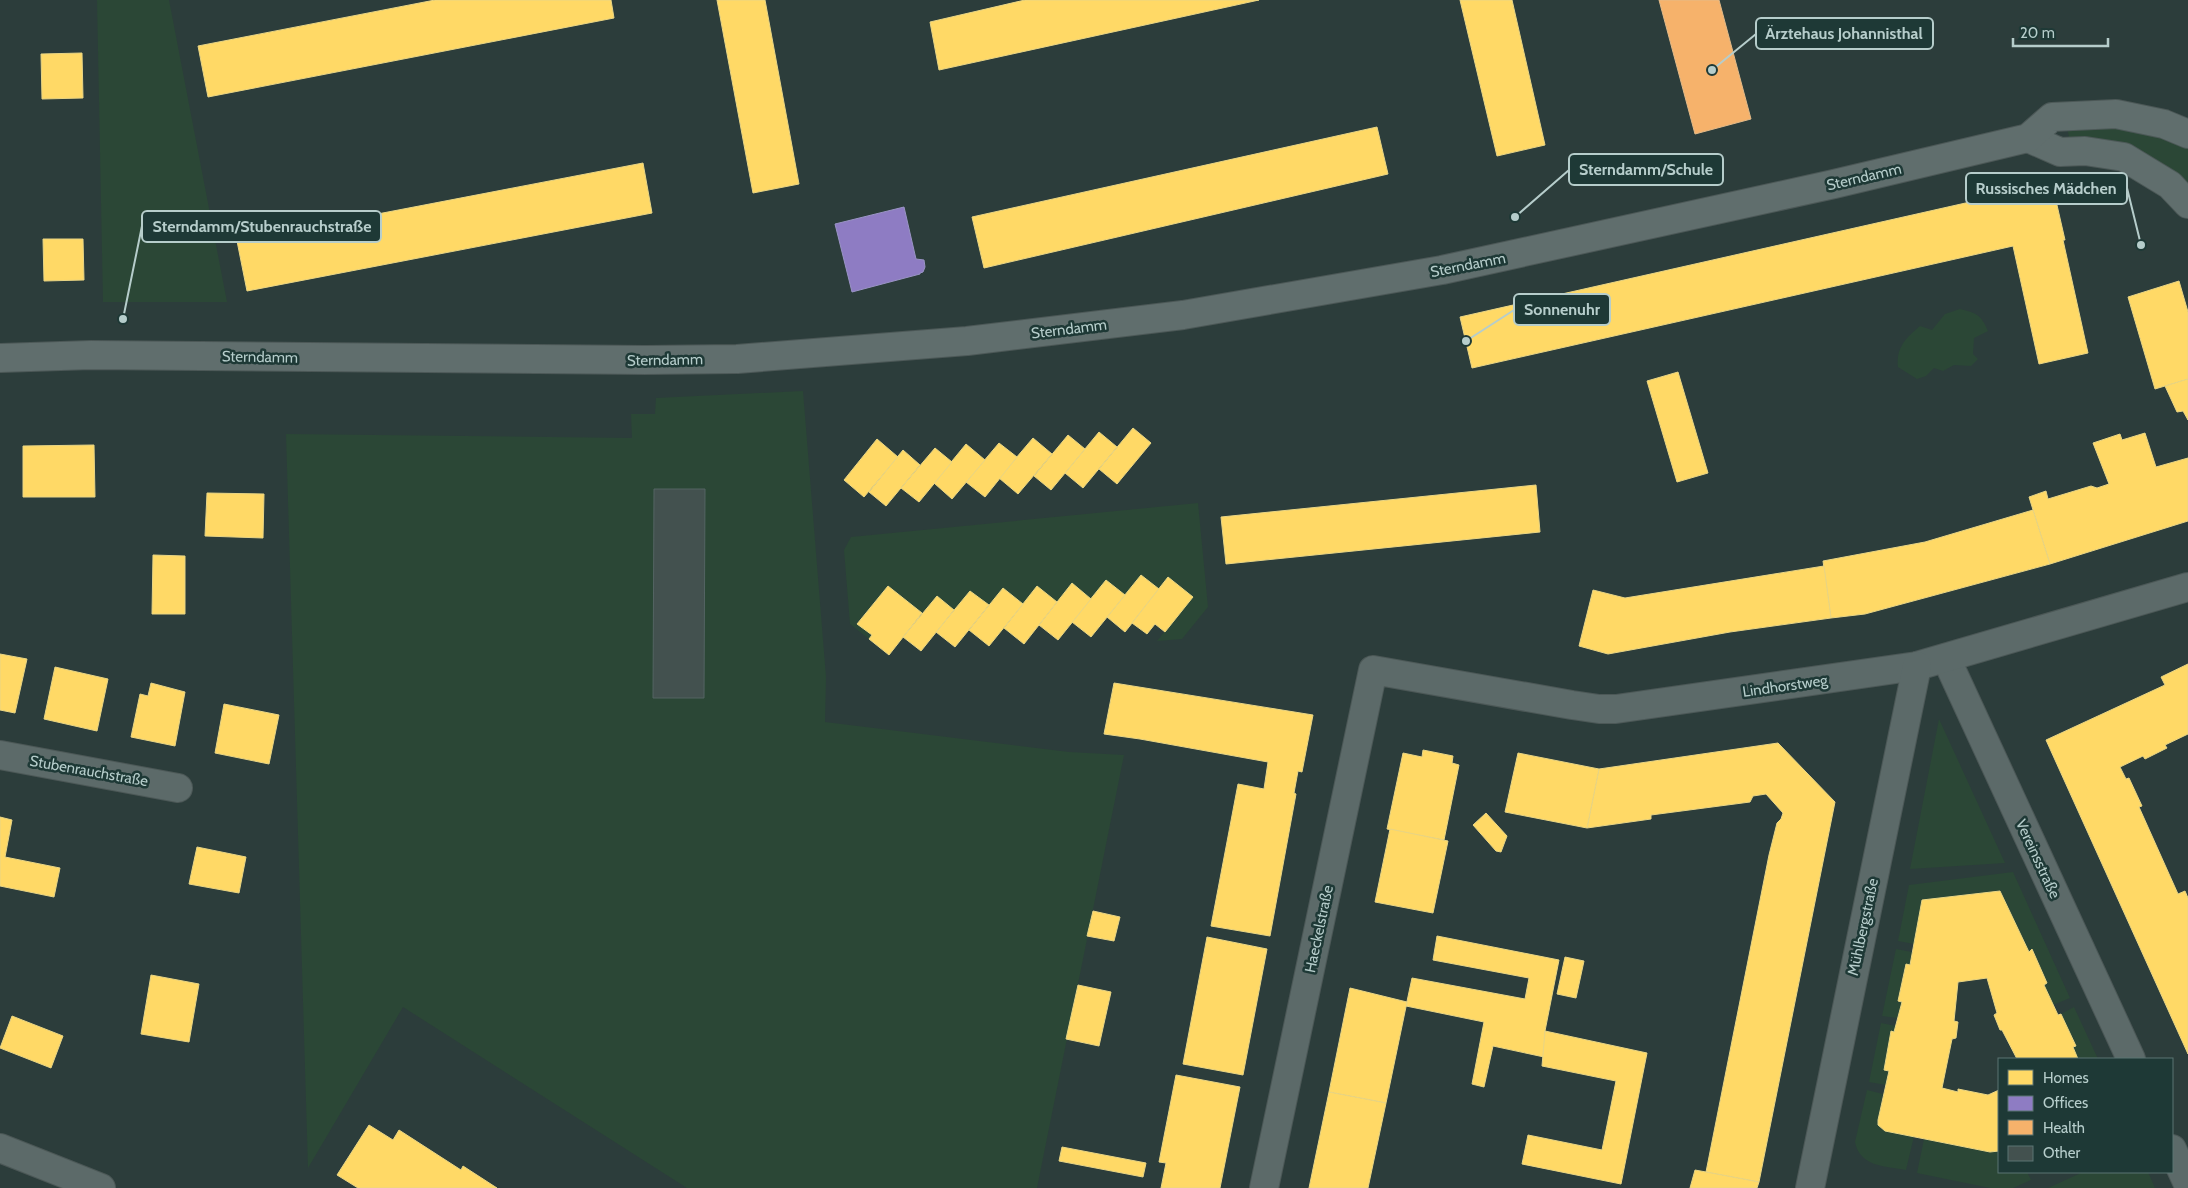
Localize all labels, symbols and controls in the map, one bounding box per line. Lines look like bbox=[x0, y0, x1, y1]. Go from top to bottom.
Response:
scale bar bbox=[2013, 15, 2108, 47]
callout: Ärztehaus Johannisthal bbox=[1756, 18, 1933, 49]
text: Ärztehaus Johannisthal bbox=[1765, 24, 1923, 43]
text: 20 m bbox=[2020, 24, 2055, 42]
callout: Sterndamm/Schule bbox=[1569, 154, 1723, 185]
text: Sterndamm/Schule bbox=[1579, 160, 1713, 179]
street label: Sterndamm bbox=[1825, 160, 1903, 194]
callout: Russisches Mädchen bbox=[1966, 173, 2127, 204]
text: Russisches Mädchen bbox=[1976, 179, 2117, 198]
callout: Sterndamm/Stubenrauchstraße bbox=[142, 211, 381, 242]
text: Sterndamm/Stubenrauchstraße bbox=[153, 217, 371, 236]
street label: Sterndamm bbox=[1429, 249, 1507, 281]
callout: Sonnenuhr bbox=[1514, 294, 1610, 325]
text: Sonnenuhr bbox=[1524, 300, 1601, 319]
street label: Sterndamm bbox=[1030, 315, 1108, 343]
street label: Sterndamm bbox=[222, 347, 298, 367]
street label: Sterndamm bbox=[627, 350, 703, 370]
street label: Lindhorstweg bbox=[1741, 671, 1829, 701]
street label: Stubenrauchstraße bbox=[28, 752, 150, 790]
street label: Vereinsstraße bbox=[2012, 817, 2064, 902]
street label: Mühlbergstraße bbox=[1844, 876, 1882, 977]
street label: Haeckelstraße bbox=[1301, 883, 1337, 974]
legend bbox=[1998, 1058, 2173, 1173]
text: Homes bbox=[2043, 1069, 2089, 1087]
text: Offices bbox=[2043, 1094, 2088, 1112]
text: Health bbox=[2043, 1119, 2085, 1137]
text: Other bbox=[2043, 1144, 2080, 1162]

